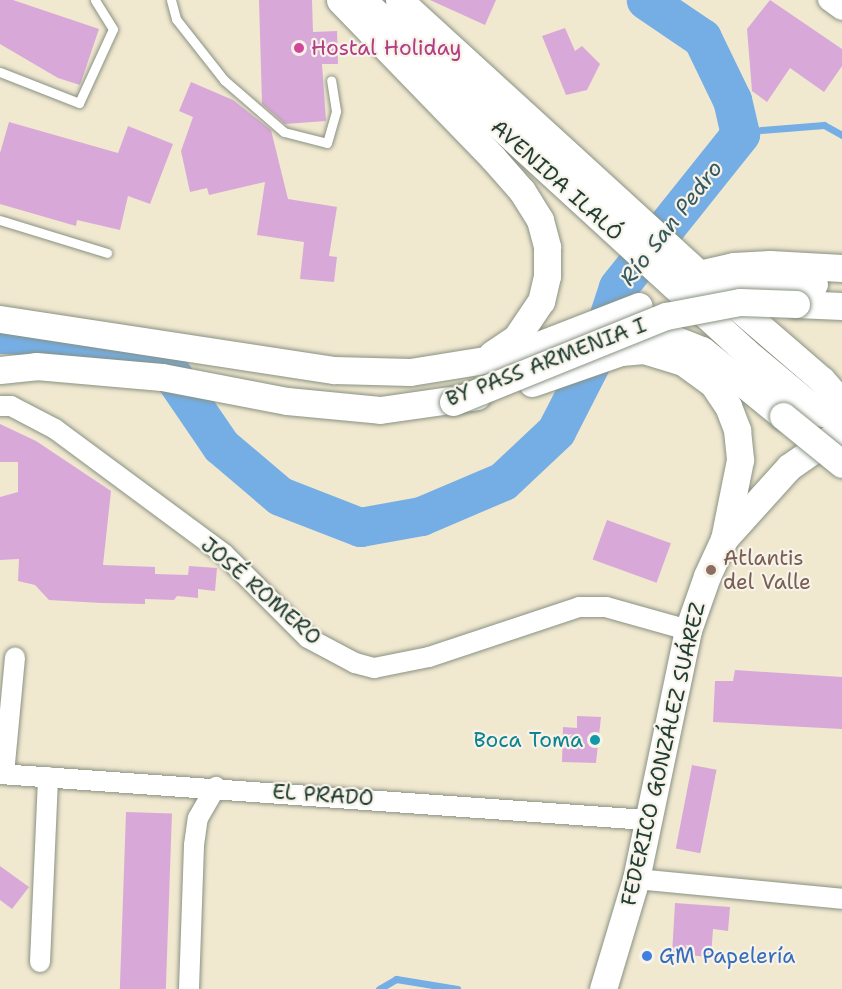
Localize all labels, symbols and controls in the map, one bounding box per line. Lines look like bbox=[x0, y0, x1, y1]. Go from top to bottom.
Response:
place label: Hostal Holiday bbox=[311, 35, 462, 61]
marker: Hostal Holiday bbox=[292, 41, 306, 55]
street label: AVENIDA ILALÓ bbox=[486, 114, 628, 246]
water label: Río San Pedro bbox=[614, 155, 728, 291]
street label: BY PASS ARMENIA I bbox=[442, 312, 650, 412]
street label: JOSÉ ROMERO bbox=[196, 532, 326, 650]
place label: Atlantis del Valle bbox=[723, 545, 811, 595]
marker: Atlantis del Valle bbox=[704, 563, 718, 577]
street label: FEDERICO GONZÁLEZ SUÁREZ bbox=[616, 600, 710, 908]
place label: Boca Toma bbox=[473, 727, 583, 753]
marker: Boca Toma bbox=[588, 733, 602, 747]
street label: EL PRADO bbox=[271, 779, 375, 811]
place label: GM Papelería bbox=[659, 943, 795, 969]
marker: GM Papelería bbox=[640, 949, 654, 963]

